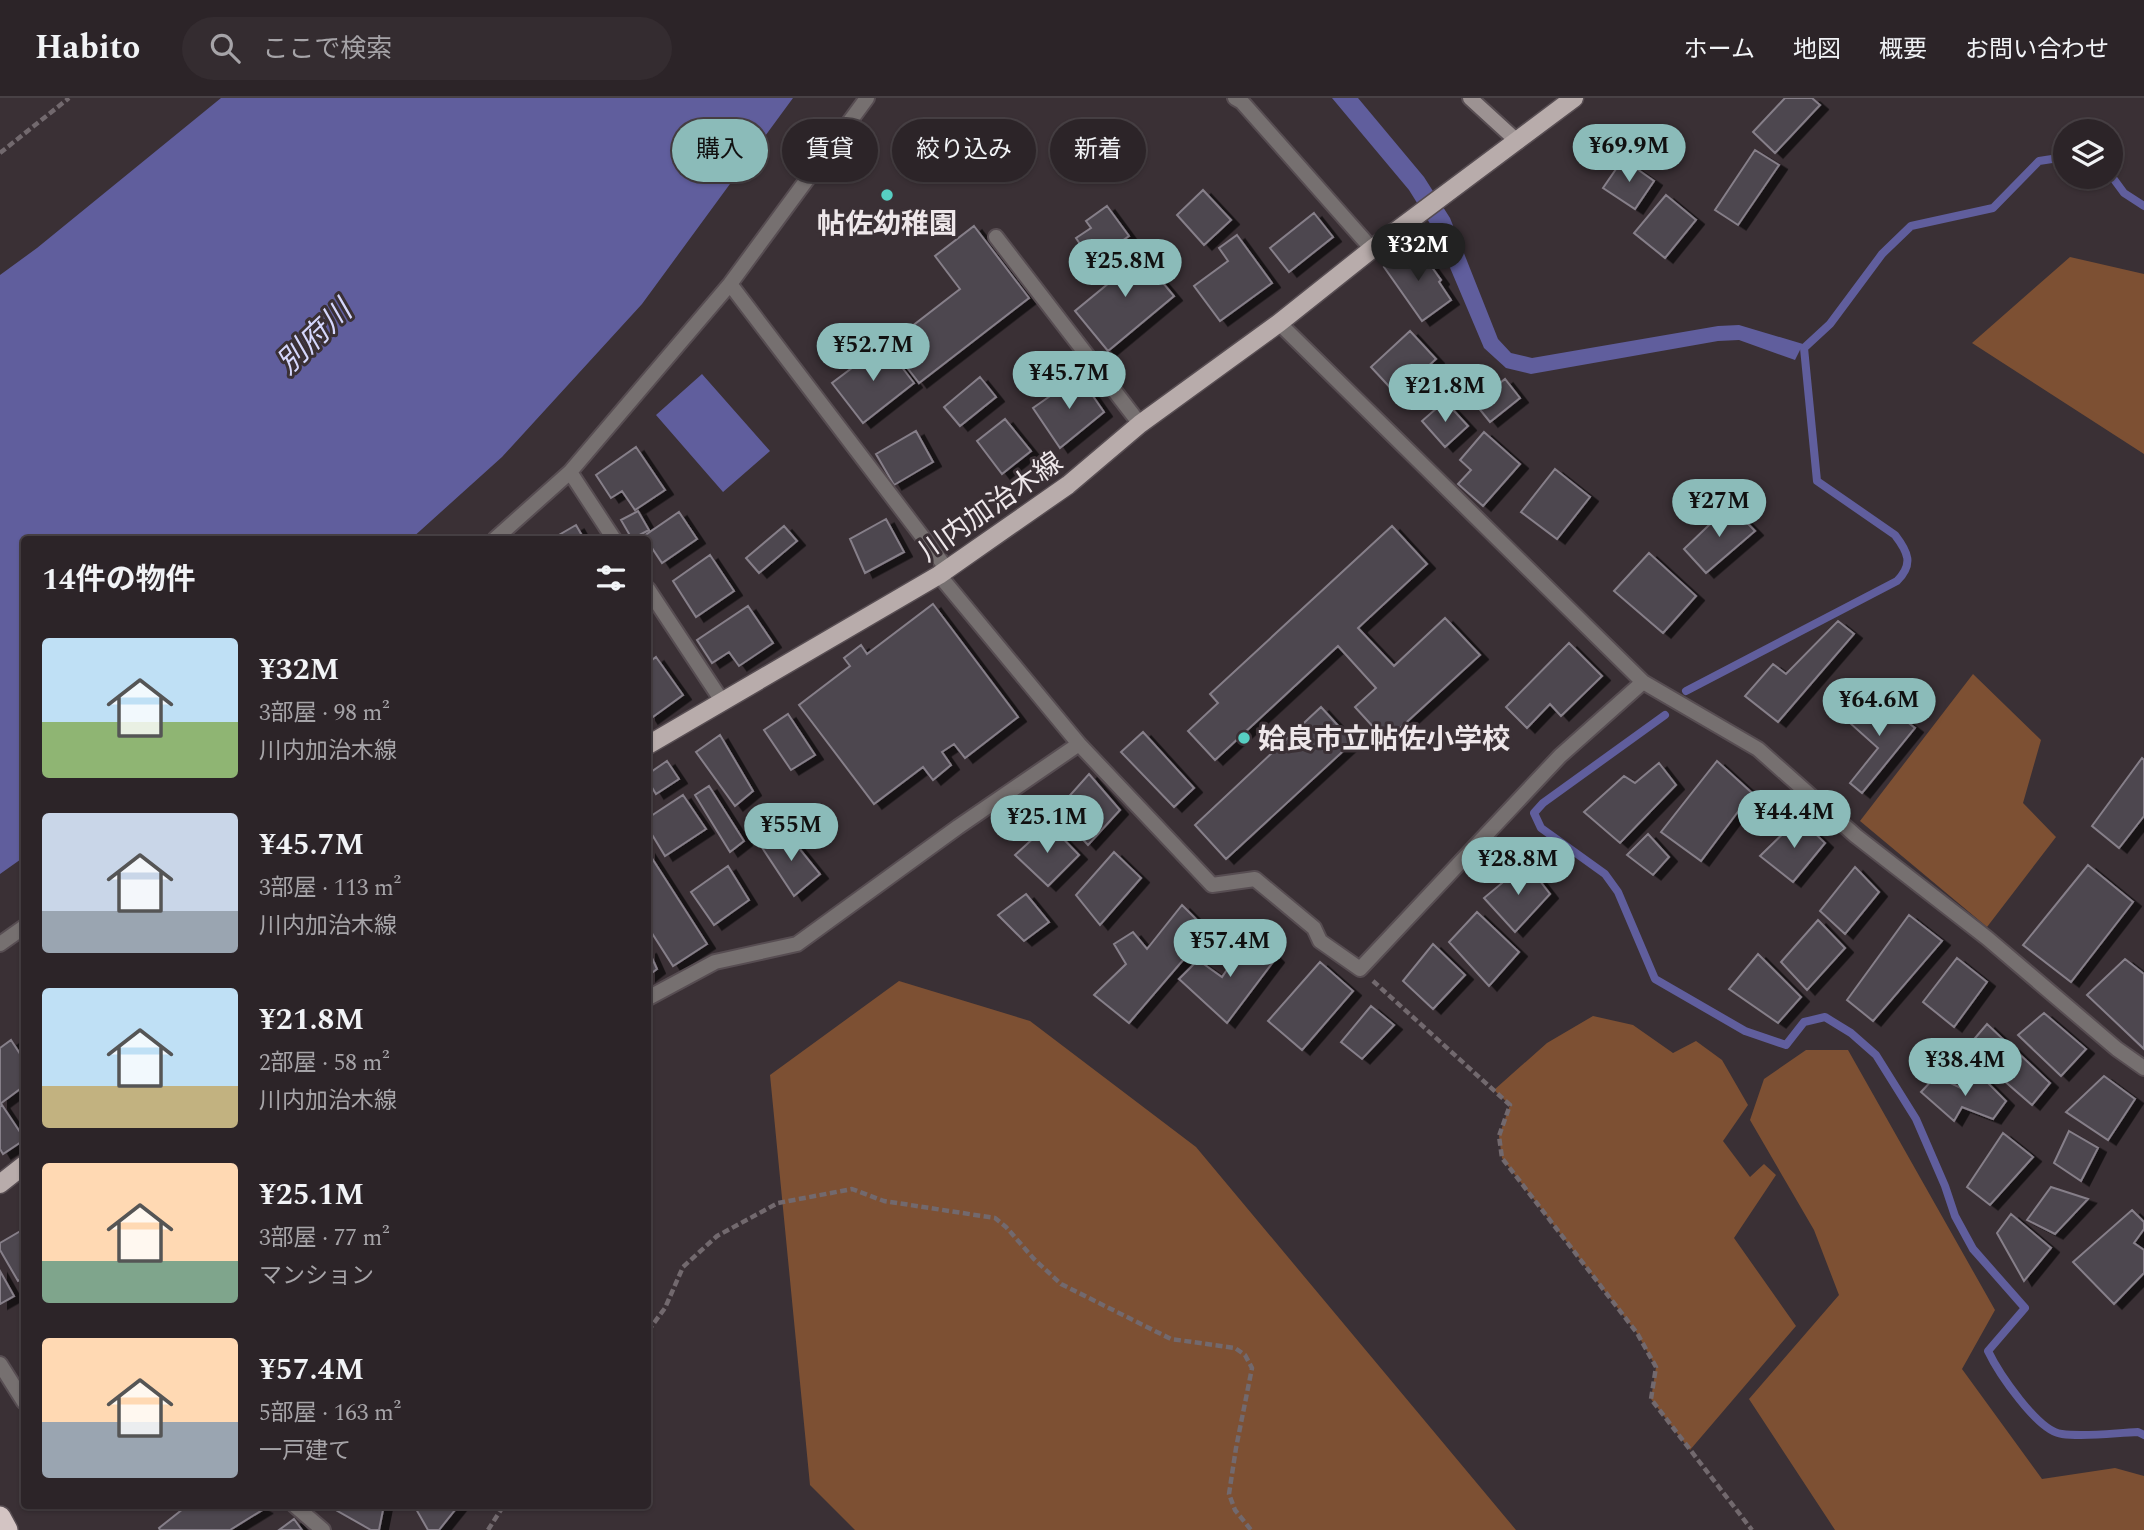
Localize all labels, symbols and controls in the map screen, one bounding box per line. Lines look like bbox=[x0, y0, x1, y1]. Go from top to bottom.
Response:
search box bbox=[182, 17, 672, 80]
text: Habito bbox=[35, 23, 140, 73]
icon: search bbox=[206, 29, 244, 67]
text: ここで検索 bbox=[262, 29, 392, 69]
text: ホーム bbox=[1684, 32, 1755, 68]
text: 地図 bbox=[1793, 32, 1841, 68]
text: 概要 bbox=[1879, 32, 1927, 68]
text: お問い合わせ bbox=[1965, 32, 2109, 68]
chip: 購入 bbox=[672, 119, 768, 182]
chip: 賃貸 bbox=[782, 119, 878, 182]
chip: 絞り込み bbox=[892, 119, 1036, 182]
chip: 新着 bbox=[1050, 119, 1146, 182]
map controls bbox=[2053, 119, 2123, 189]
button: layers bbox=[2053, 119, 2123, 189]
pin: ¥69.9M bbox=[1572, 125, 1686, 184]
text: ¥69.9M bbox=[1589, 129, 1669, 164]
marker: 帖佐幼稚園 bbox=[879, 187, 895, 203]
place label: 帖佐幼稚園 bbox=[817, 203, 957, 246]
pin: ¥32M bbox=[1377, 223, 1459, 283]
text: ¥32M bbox=[1387, 228, 1449, 263]
pin: ¥25.8M bbox=[1068, 240, 1182, 299]
text: ¥25.8M bbox=[1085, 244, 1165, 279]
water label: 別府川 bbox=[266, 288, 365, 386]
pin: ¥52.7M bbox=[816, 324, 930, 383]
text: ¥52.7M bbox=[833, 328, 913, 363]
pin: ¥45.7M bbox=[1012, 352, 1126, 411]
text: ¥45.7M bbox=[1029, 356, 1109, 391]
pin: ¥21.8M bbox=[1388, 364, 1502, 424]
text: ¥21.8M bbox=[1405, 369, 1485, 404]
street label: 川内加治木線 bbox=[910, 441, 1072, 573]
pin: ¥27M bbox=[1678, 480, 1760, 539]
text: ¥27M bbox=[1688, 484, 1750, 519]
text: 14件の物件 bbox=[42, 557, 196, 603]
icon: filters bbox=[592, 559, 630, 597]
text: ¥32M bbox=[259, 647, 339, 693]
icon: home bbox=[98, 666, 182, 750]
pin: ¥64.6M bbox=[1822, 678, 1936, 738]
text: ¥64.6M bbox=[1839, 683, 1919, 718]
text: 3部屋 · 98 m² bbox=[259, 696, 390, 731]
place label: 姶良市立帖佐小学校 bbox=[1258, 718, 1510, 761]
marker: 姶良市立帖佐小学校 bbox=[1236, 730, 1252, 746]
text: 川内加治木線 bbox=[259, 734, 397, 769]
pin: ¥44.4M bbox=[1737, 790, 1851, 850]
text: ¥44.4M bbox=[1754, 795, 1834, 830]
pin: ¥25.1M bbox=[990, 796, 1104, 855]
text: ¥25.1M bbox=[1007, 800, 1087, 835]
pin: ¥55M bbox=[750, 804, 832, 863]
text: ¥55M bbox=[760, 808, 822, 843]
text: ¥45.7M bbox=[259, 822, 364, 868]
pin: ¥28.8M bbox=[1461, 838, 1575, 897]
icon: home bbox=[98, 841, 182, 925]
text: ¥28.8M bbox=[1478, 842, 1558, 877]
text: 3部屋 · 113 m² bbox=[259, 871, 401, 906]
text: 川内加治木線 bbox=[259, 909, 397, 944]
pin: ¥57.4M bbox=[1173, 920, 1287, 979]
text: ¥57.4M bbox=[1190, 924, 1270, 959]
text: ¥21.8M bbox=[259, 997, 364, 1043]
icon: home bbox=[98, 1016, 182, 1100]
pin: ¥38.4M bbox=[1908, 1038, 2022, 1098]
text: ¥38.4M bbox=[1925, 1043, 2005, 1078]
text: 2部屋 · 58 m² bbox=[259, 1046, 390, 1081]
text: 川内加治木線 bbox=[259, 1084, 397, 1119]
text: ¥25.1M bbox=[259, 1172, 364, 1218]
icon: home bbox=[98, 1191, 182, 1275]
text: 3部屋 · 77 m² bbox=[259, 1221, 390, 1256]
text: マンション bbox=[259, 1259, 374, 1294]
text: ¥57.4M bbox=[259, 1347, 364, 1393]
icon: home bbox=[98, 1366, 182, 1450]
text: 5部屋 · 163 m² bbox=[259, 1396, 401, 1431]
text: 一戸建て bbox=[259, 1434, 351, 1469]

